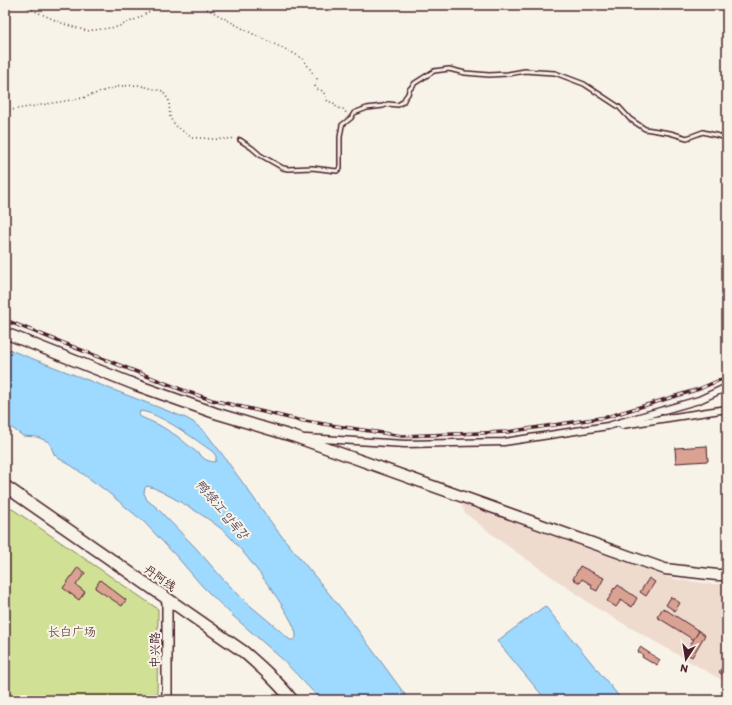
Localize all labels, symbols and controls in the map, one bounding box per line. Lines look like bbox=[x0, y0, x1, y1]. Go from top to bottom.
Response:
water label: 鸭绿江 압록강 bbox=[192, 476, 253, 543]
street label: 丹阿线 bbox=[141, 562, 179, 594]
park label: 长白广场 bbox=[48, 625, 96, 639]
street label: 中兴路 bbox=[148, 632, 162, 668]
north arrow bbox=[666, 639, 706, 679]
text: N bbox=[679, 661, 689, 675]

